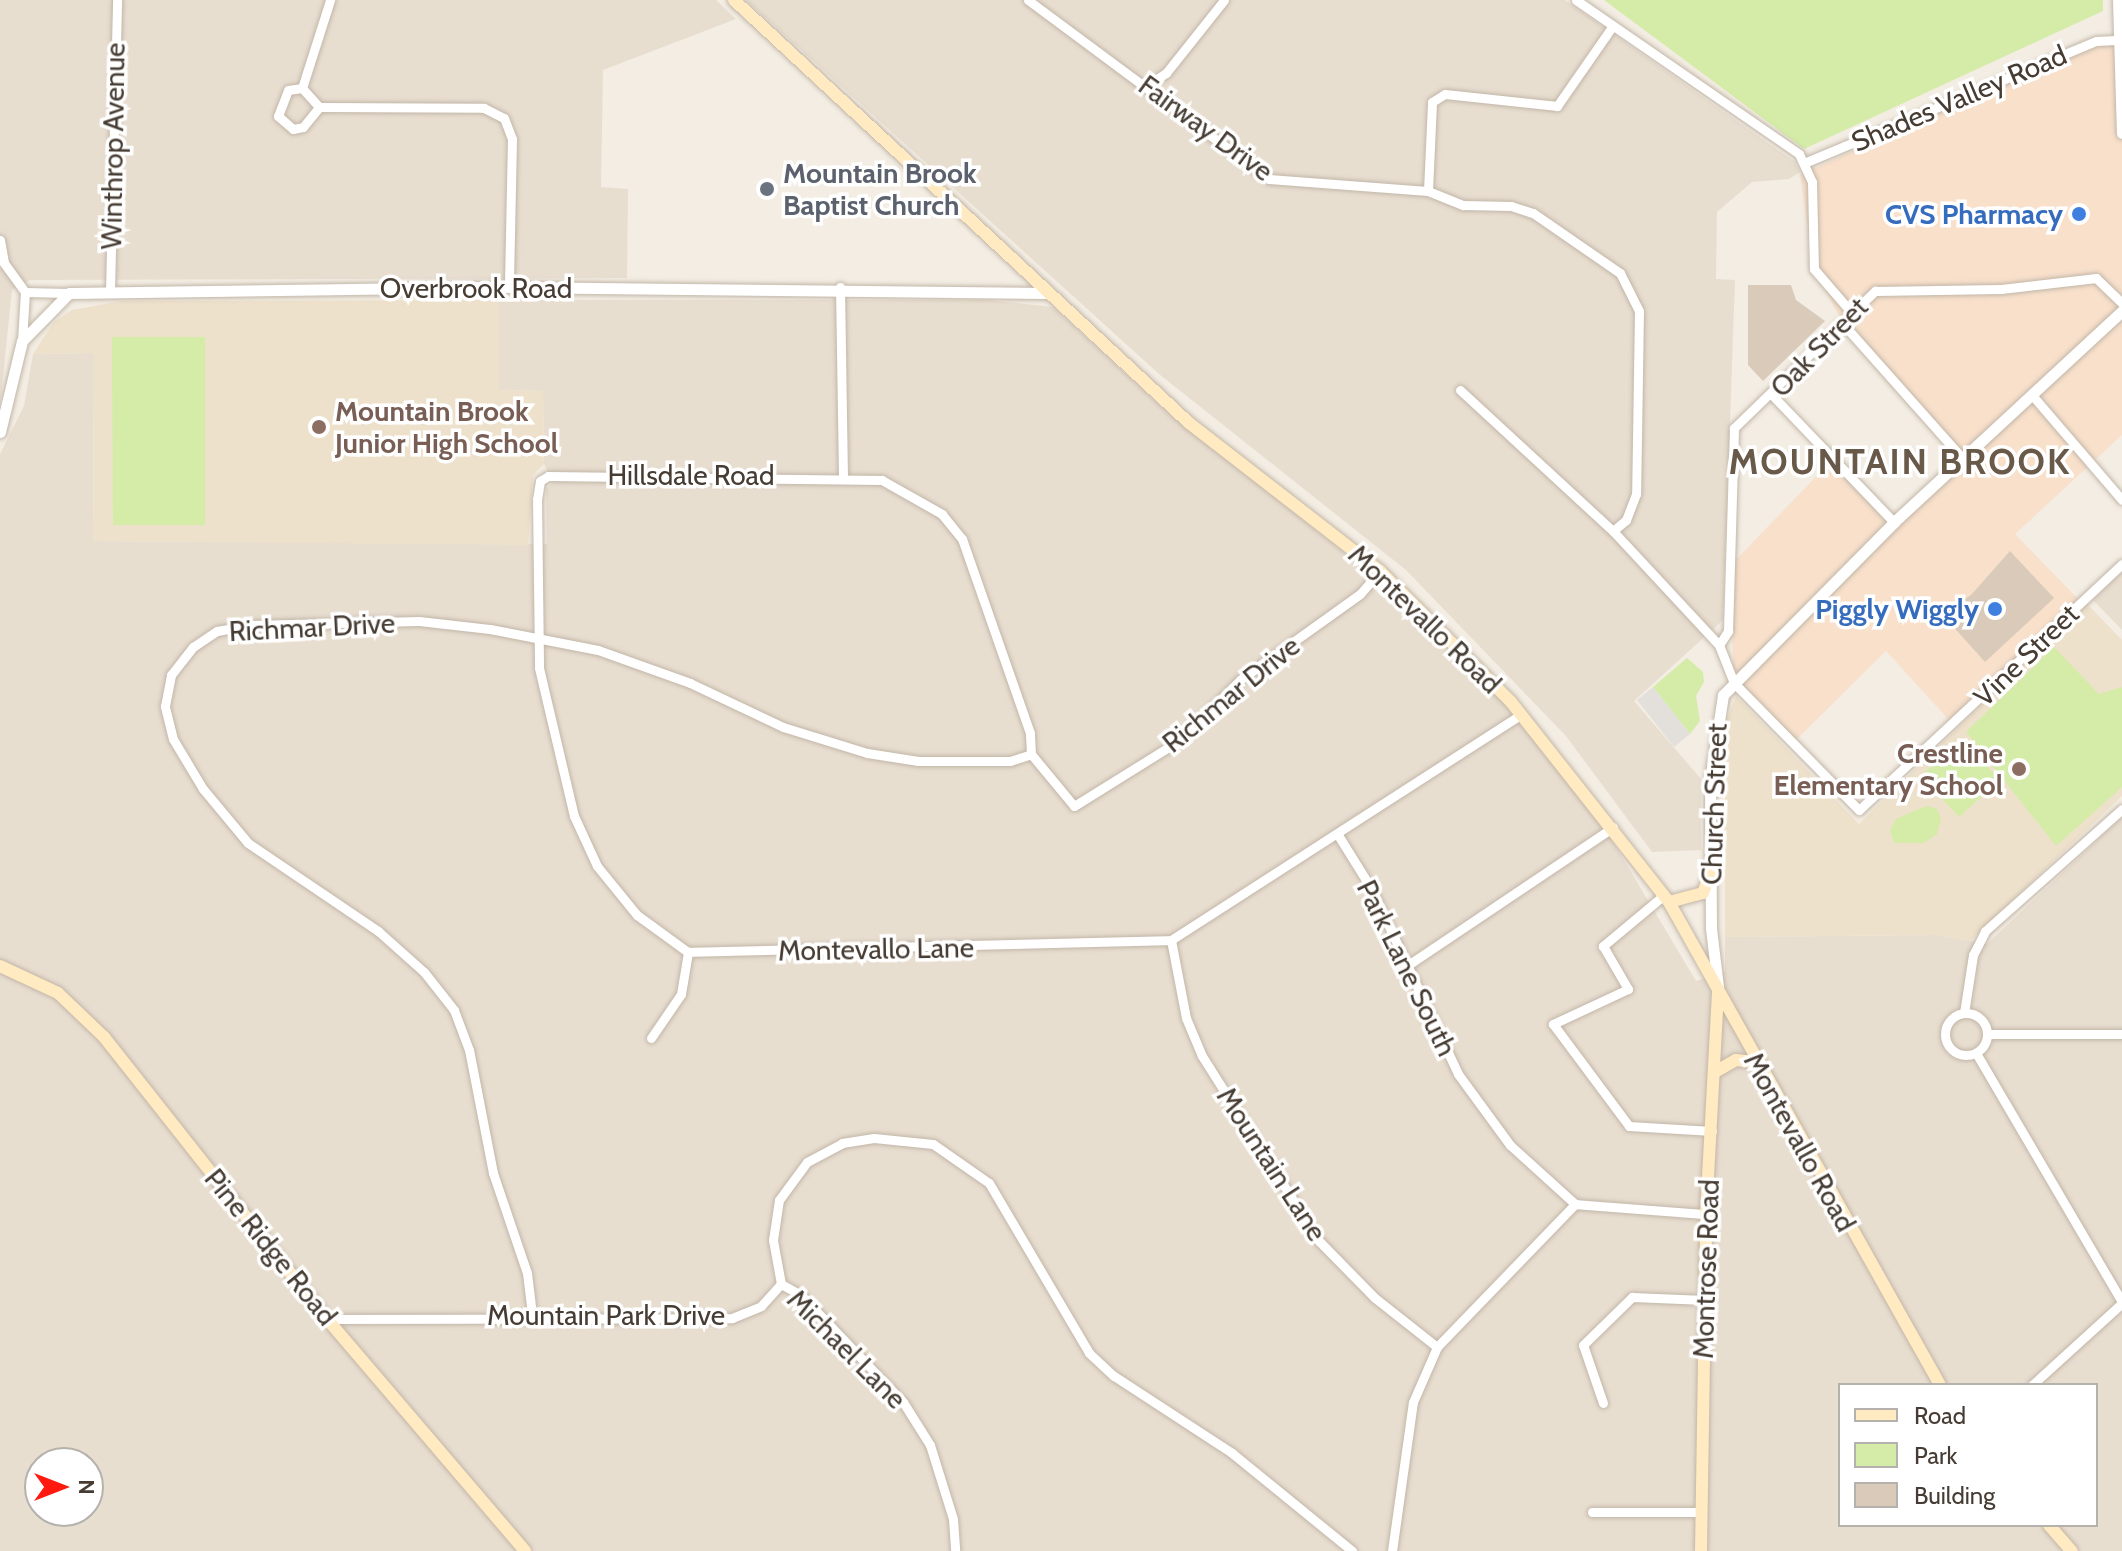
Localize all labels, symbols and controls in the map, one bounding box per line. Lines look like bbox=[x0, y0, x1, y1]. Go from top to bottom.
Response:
street label: Shades Valley Road bbox=[1846, 38, 2072, 158]
street label: Winthrop Avenue bbox=[94, 42, 132, 250]
street label: Fairway Drive bbox=[1132, 68, 1280, 188]
place label: Mountain Brook Baptist Church bbox=[783, 156, 977, 222]
marker: Mountain Brook Baptist Church bbox=[758, 180, 776, 198]
place label: CVS Pharmacy bbox=[1885, 197, 2063, 231]
marker: CVS Pharmacy bbox=[2070, 205, 2088, 223]
street label: Overbrook Road bbox=[380, 271, 572, 305]
street label: Oak Street bbox=[1763, 290, 1875, 404]
place label: Mountain Brook Junior High School bbox=[335, 394, 558, 460]
marker: Mountain Brook Junior High School bbox=[310, 418, 328, 436]
district label: MOUNTAIN BROOK bbox=[1728, 440, 2072, 484]
street label: Hillsdale Road bbox=[607, 458, 775, 492]
street label: Montevallo Road bbox=[1342, 538, 1508, 700]
place label: Piggly Wiggly bbox=[1815, 592, 1979, 626]
street label: Vine Street bbox=[1967, 597, 2085, 713]
marker: Piggly Wiggly bbox=[1986, 600, 2004, 618]
street label: Richmar Drive bbox=[228, 606, 396, 648]
street label: Richmar Drive bbox=[1156, 629, 1306, 759]
street label: Church Street bbox=[1694, 723, 1734, 885]
place label: Crestline Elementary School bbox=[1774, 736, 2003, 802]
marker: Crestline Elementary School bbox=[2010, 760, 2028, 778]
street label: Park Lane South bbox=[1350, 875, 1464, 1061]
street label: Montevallo Lane bbox=[778, 930, 974, 968]
street label: Montevallo Road bbox=[1737, 1047, 1863, 1237]
street label: Mountain Lane bbox=[1210, 1081, 1334, 1247]
street label: Pine Ridge Road bbox=[198, 1162, 344, 1332]
street label: Montrose Road bbox=[1686, 1179, 1726, 1359]
street label: Michael Lane bbox=[781, 1283, 913, 1415]
street label: Mountain Park Drive bbox=[487, 1298, 725, 1332]
legend bbox=[1838, 1383, 2098, 1527]
text: Road bbox=[1914, 1401, 1966, 1430]
text: Park bbox=[1914, 1441, 1957, 1470]
north arrow bbox=[24, 1447, 104, 1527]
text: N bbox=[73, 1479, 100, 1495]
text: Building bbox=[1914, 1481, 1995, 1510]

